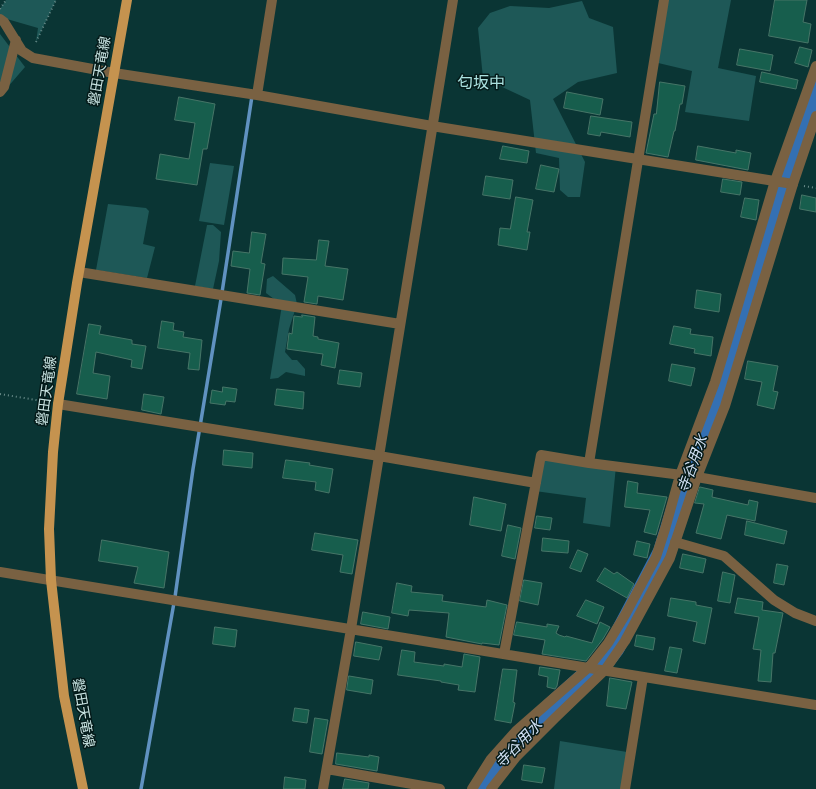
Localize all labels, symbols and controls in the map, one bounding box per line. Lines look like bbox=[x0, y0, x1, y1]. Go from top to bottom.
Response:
street label: 磐田天竜線 bbox=[86, 35, 114, 107]
district label: 匂坂中 bbox=[457, 73, 505, 93]
street label: 磐田天竜線 bbox=[34, 355, 60, 427]
water label: 寺谷用水 bbox=[674, 433, 712, 495]
street label: 磐田天竜線 bbox=[69, 677, 97, 749]
water label: 寺谷用水 bbox=[492, 716, 546, 772]

